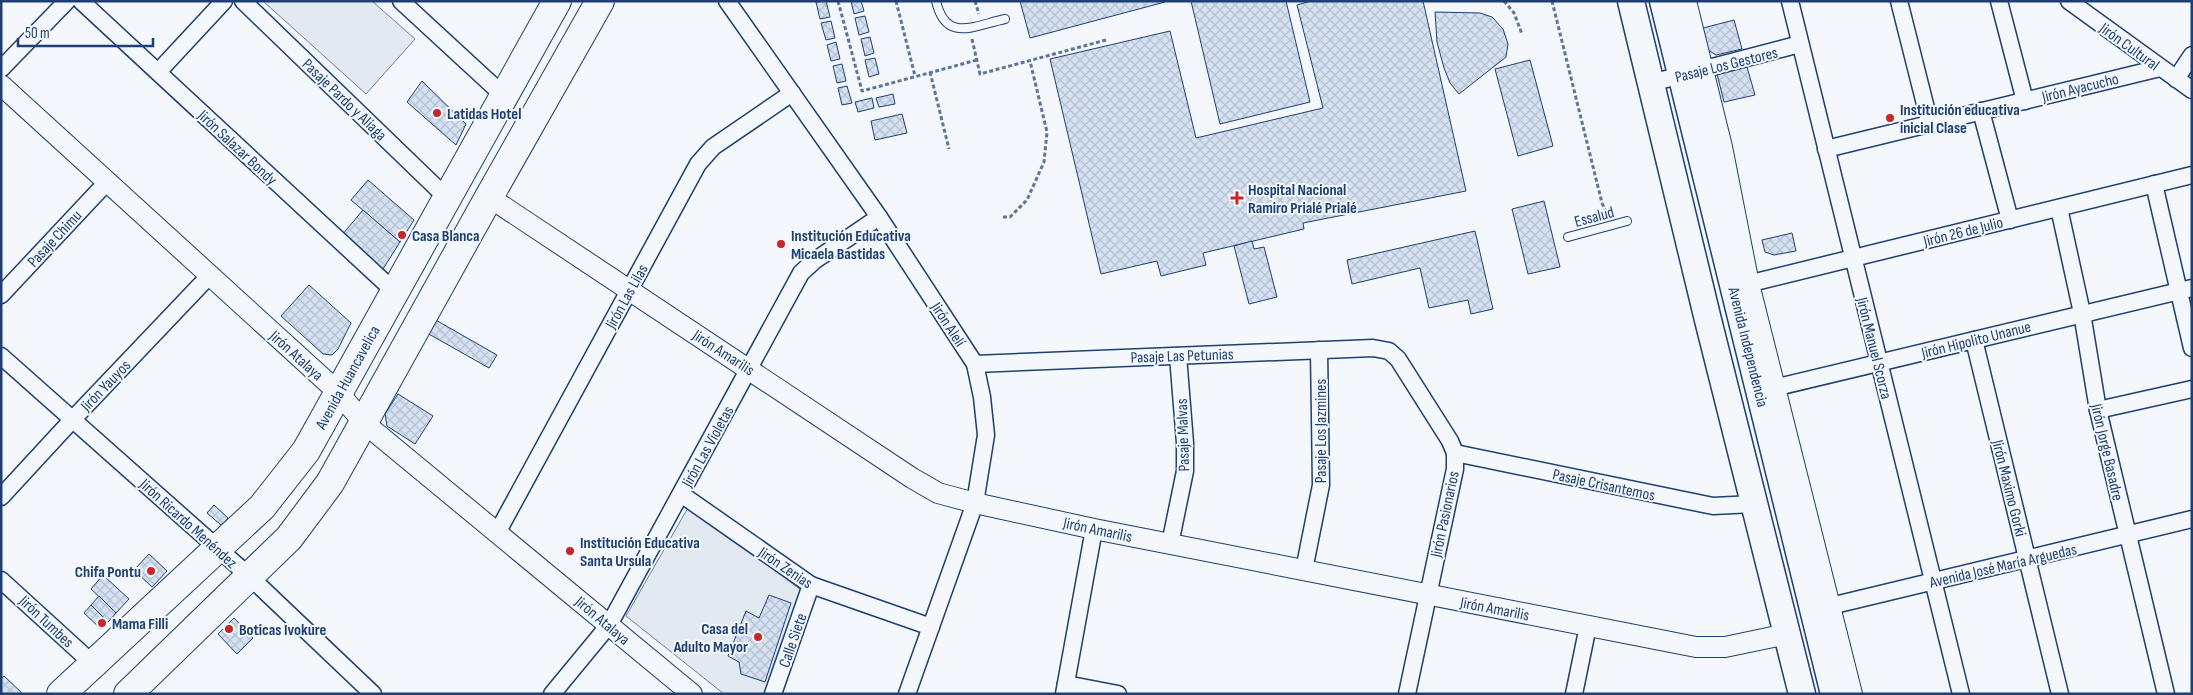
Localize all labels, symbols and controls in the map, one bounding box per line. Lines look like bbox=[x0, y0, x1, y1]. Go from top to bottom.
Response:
scale bar bbox=[18, 15, 152, 47]
street label: Jirón Cultural bbox=[2095, 19, 2163, 75]
text: 50 m bbox=[25, 24, 50, 43]
street label: Pasaje Los Gestores bbox=[1673, 43, 1780, 87]
street label: Pasaje Pardo y Aliaga bbox=[298, 55, 390, 145]
street label: Jirón Ayacucho bbox=[2039, 70, 2121, 107]
place label: Institución educativa inicial Clase bbox=[1900, 101, 2020, 138]
place label: Latidas Hotel bbox=[447, 105, 521, 124]
street label: Jirón Salazar Bondy bbox=[193, 106, 280, 190]
marker: Latidas Hotel bbox=[431, 107, 443, 119]
marker: Institución educativa inicial Clase bbox=[1884, 112, 1896, 124]
place label: Hospital Nacional Ramiro Prialé Prialé bbox=[1248, 181, 1357, 218]
marker: Hospital Nacional Ramiro Prialé Prialé bbox=[1230, 191, 1244, 205]
street label: Essalud bbox=[1572, 203, 1616, 232]
street label: Pasaje Chimu bbox=[24, 207, 86, 271]
street label: Jirón 26 de Julio bbox=[1921, 213, 2005, 252]
place label: Casa Blanca bbox=[412, 227, 479, 246]
place label: Institución Educativa Micaela Bastidas bbox=[791, 227, 911, 264]
marker: Casa Blanca bbox=[396, 229, 408, 241]
marker: Institución Educativa Micaela Bastidas bbox=[775, 238, 787, 250]
street label: Jirón Las Lilas bbox=[601, 261, 653, 333]
street label: Avenida Independencia bbox=[1723, 284, 1772, 409]
street label: Jirón Manuel Scorza bbox=[1851, 295, 1895, 401]
street label: Jirón Alelí bbox=[926, 298, 969, 351]
street label: Jirón Hipolito Unanue bbox=[1919, 318, 2033, 363]
street label: Avenida Huancavelica bbox=[312, 323, 385, 434]
street label: Jirón Atalaya bbox=[265, 326, 327, 385]
street label: Jirón Amarilis bbox=[688, 326, 758, 380]
street label: Pasaje Las Petunias bbox=[1130, 345, 1234, 368]
street label: Jirón Yauyos bbox=[76, 356, 135, 416]
street label: Pasaje Los Jazmines bbox=[1312, 378, 1331, 483]
street label: Pasaje Malvas bbox=[1173, 398, 1194, 472]
street label: Jirón Jorge Basadre bbox=[2086, 401, 2127, 503]
street label: Jirón Las Violetas bbox=[678, 403, 739, 492]
street label: Jirón Maximo Gorki bbox=[1987, 437, 2030, 539]
street label: Pasaje Crisantemos bbox=[1551, 465, 1657, 506]
street label: Jirón Pasionarios bbox=[1427, 469, 1464, 560]
street label: Jirón Ricardo Menéndez bbox=[135, 475, 241, 573]
street label: Jirón Amarilis bbox=[1061, 514, 1134, 547]
place label: Institución Educativa Santa Ursula bbox=[580, 534, 700, 571]
street label: Avenida José María Arguedas bbox=[1927, 540, 2079, 593]
street label: Jirón Zenias bbox=[754, 543, 816, 593]
marker: Institución Educativa Santa Ursula bbox=[564, 545, 576, 557]
place label: Chifa Pontu bbox=[75, 563, 141, 582]
marker: Chifa Pontu bbox=[145, 565, 157, 577]
street label: Jirón Tumbes bbox=[14, 591, 77, 652]
street label: Jirón Atalaya bbox=[570, 592, 633, 650]
street label: Jirón Amarilis bbox=[1458, 593, 1531, 626]
street label: Calle Siete bbox=[775, 611, 812, 670]
place label: Mama Filli bbox=[112, 615, 168, 634]
marker: Mama Filli bbox=[96, 617, 108, 629]
place label: Casa del Adulto Mayor bbox=[673, 620, 748, 657]
place label: Boticas Ivokure bbox=[239, 621, 326, 640]
marker: Boticas Ivokure bbox=[223, 623, 235, 635]
marker: Casa del Adulto Mayor bbox=[752, 631, 764, 643]

